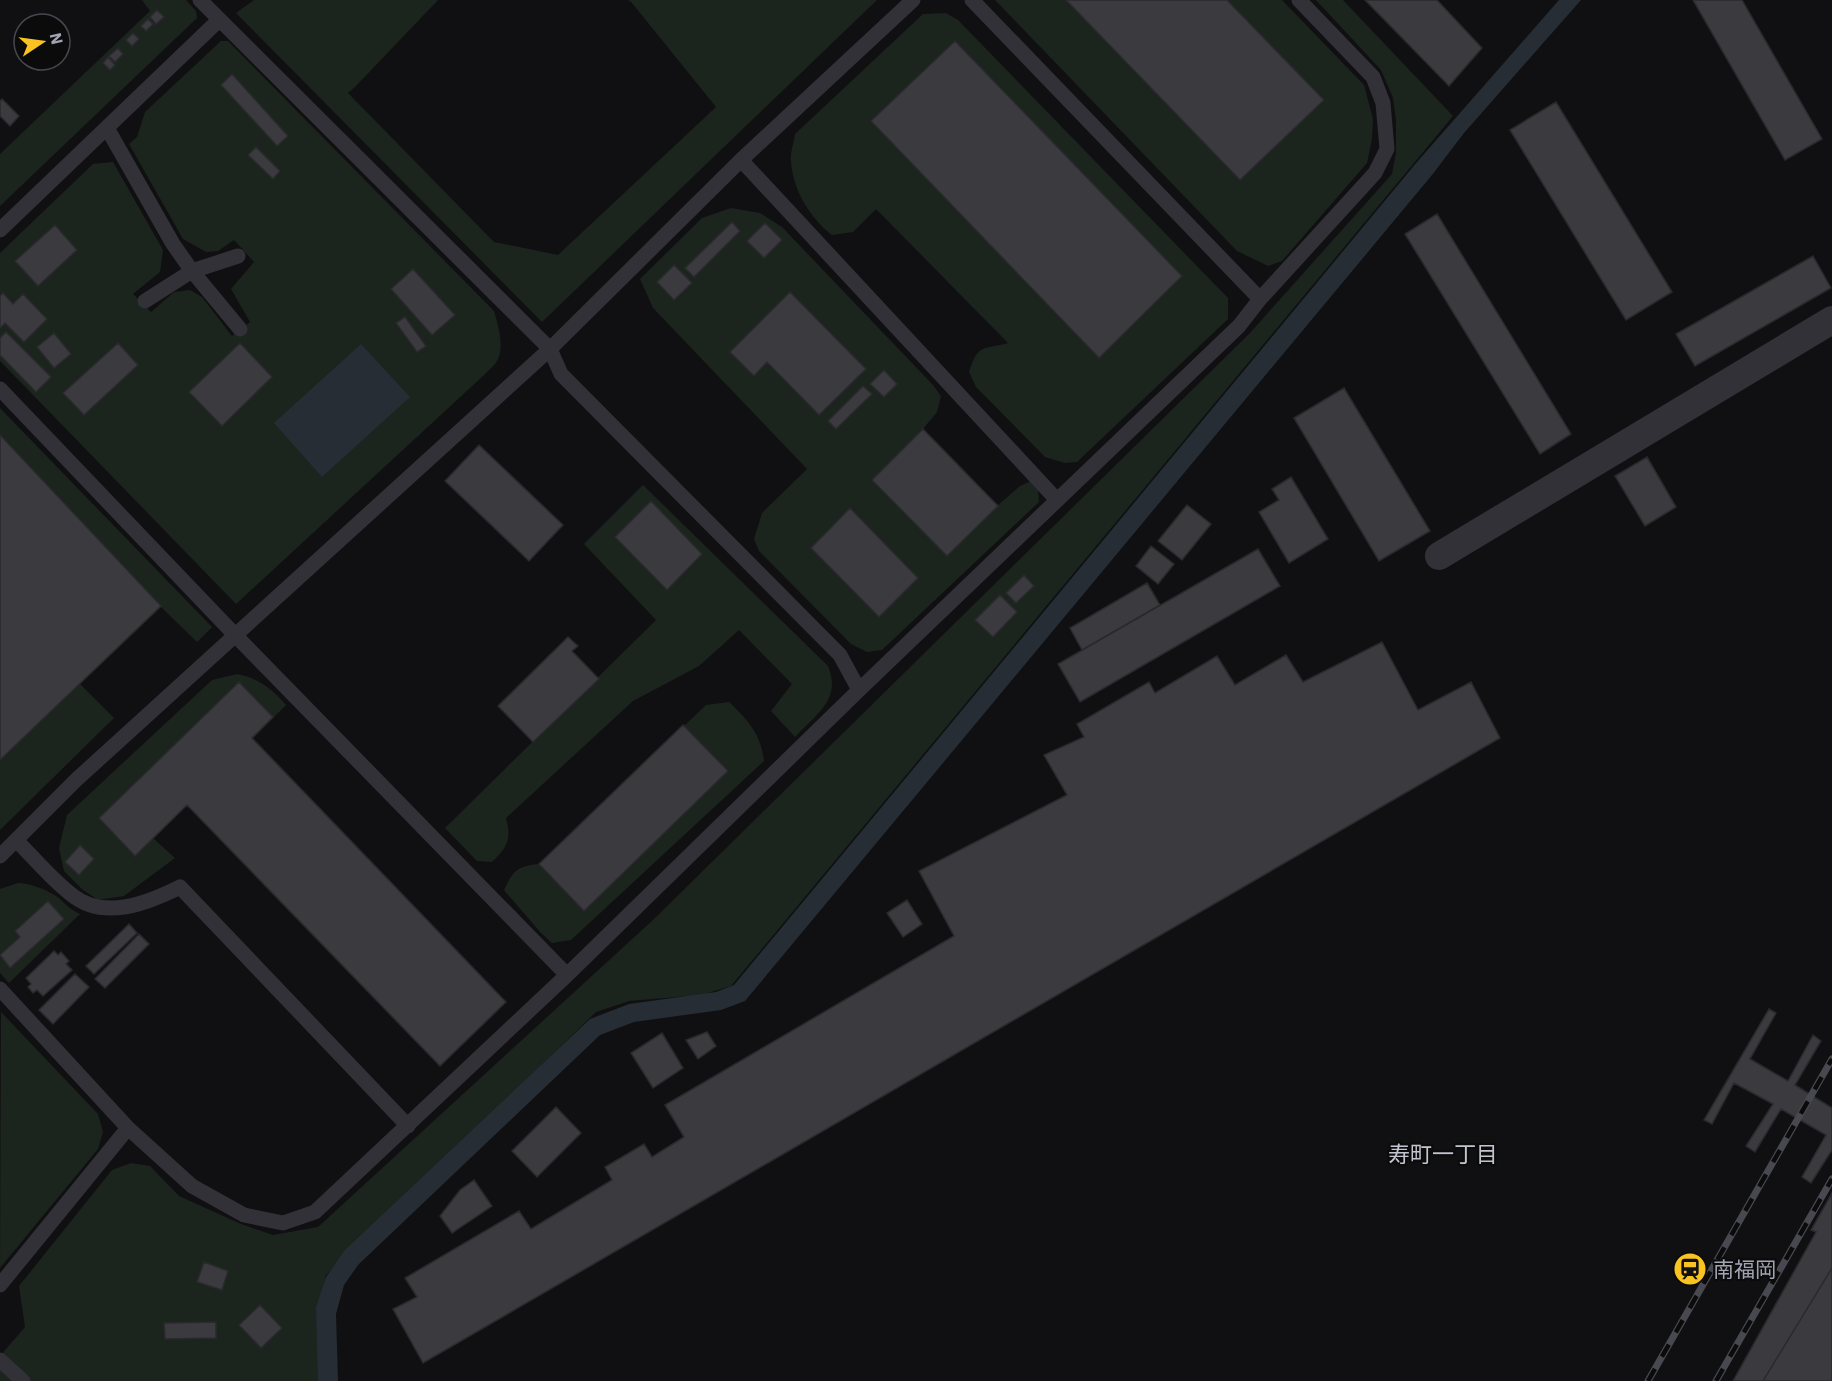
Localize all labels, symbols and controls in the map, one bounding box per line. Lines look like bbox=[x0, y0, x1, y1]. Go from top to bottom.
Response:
north arrow bbox=[12, 12, 72, 72]
text: N bbox=[46, 31, 68, 47]
district label: 寿町一丁目 bbox=[1388, 1139, 1498, 1168]
station icon: 南福岡 bbox=[1672, 1251, 1708, 1287]
place label: 南福岡 bbox=[1713, 1255, 1776, 1283]

